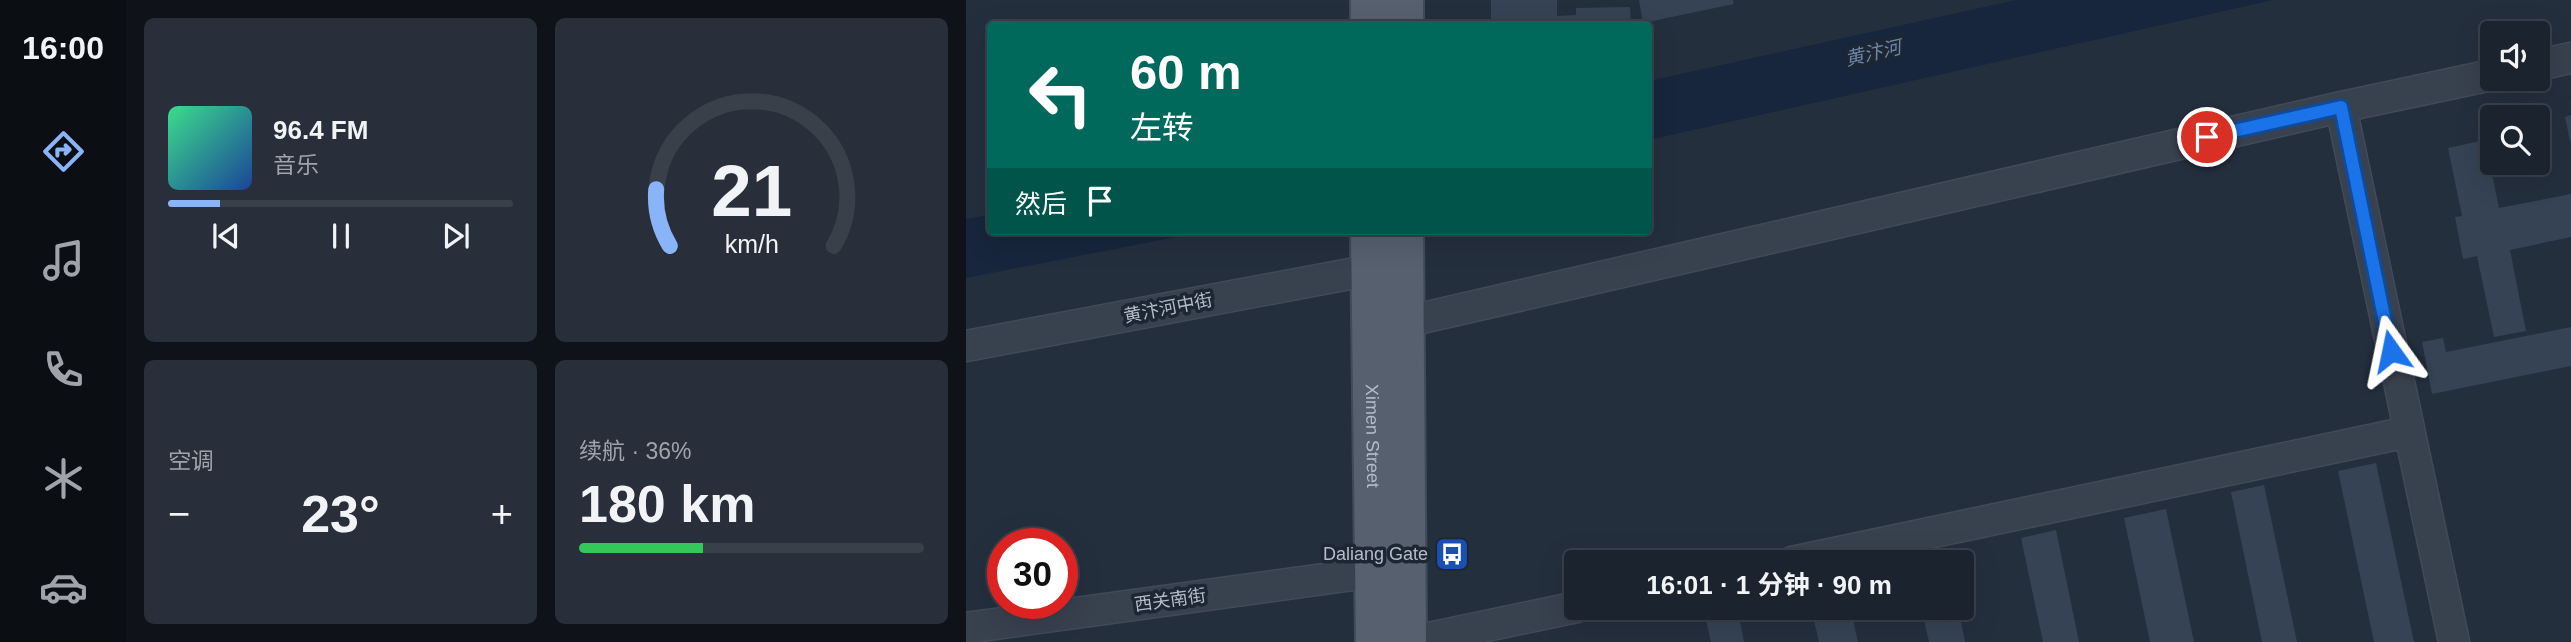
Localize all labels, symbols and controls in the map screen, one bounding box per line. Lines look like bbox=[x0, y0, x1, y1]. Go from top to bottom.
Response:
map controls bbox=[2480, 21, 2550, 175]
button: sound bbox=[2480, 21, 2550, 91]
text: 16:00 bbox=[22, 30, 104, 66]
water label: 黄汴河 bbox=[1843, 35, 1907, 70]
text: 60 m bbox=[1130, 45, 1242, 99]
icon: left bbox=[1015, 49, 1106, 140]
button: search bbox=[2480, 105, 2550, 175]
pin bbox=[2177, 107, 2237, 167]
text: 左转 bbox=[1130, 110, 1194, 146]
text: 96.4 FM bbox=[273, 115, 368, 145]
icon: arrive bbox=[2188, 118, 2226, 156]
icon: directions bbox=[39, 127, 88, 176]
text: 21 bbox=[711, 151, 792, 232]
text: 音乐 bbox=[273, 152, 319, 178]
icon: arrive bbox=[1081, 182, 1119, 220]
text: 然后 bbox=[1015, 189, 1067, 219]
icon: previous bbox=[207, 217, 245, 255]
icon: pause bbox=[322, 217, 360, 255]
icon: next bbox=[437, 217, 475, 255]
text: km/h bbox=[724, 230, 779, 258]
icon: music bbox=[39, 236, 88, 285]
street label: 黄汴河中街 bbox=[1122, 290, 1214, 326]
position arrow bbox=[2354, 314, 2428, 388]
icon: phone bbox=[39, 345, 88, 394]
street label: Ximen Street bbox=[1362, 384, 1383, 488]
text: 续航 · 36% bbox=[579, 438, 691, 464]
text: 空调 bbox=[168, 448, 214, 474]
icon: climate bbox=[39, 454, 88, 503]
text: 180 km bbox=[579, 475, 755, 533]
text: 23° bbox=[301, 485, 380, 543]
text: − bbox=[168, 493, 190, 535]
text: + bbox=[491, 493, 513, 535]
speed limit sign: 30 bbox=[987, 528, 1078, 619]
bus stop icon: Daliang Gate bbox=[1433, 535, 1471, 573]
place label: Daliang Gate bbox=[1323, 544, 1428, 564]
icon: car bbox=[39, 563, 88, 612]
text: 16:01 · 1 分钟 · 90 m bbox=[1646, 570, 1892, 600]
street label: 西关南街 bbox=[1133, 585, 1207, 615]

